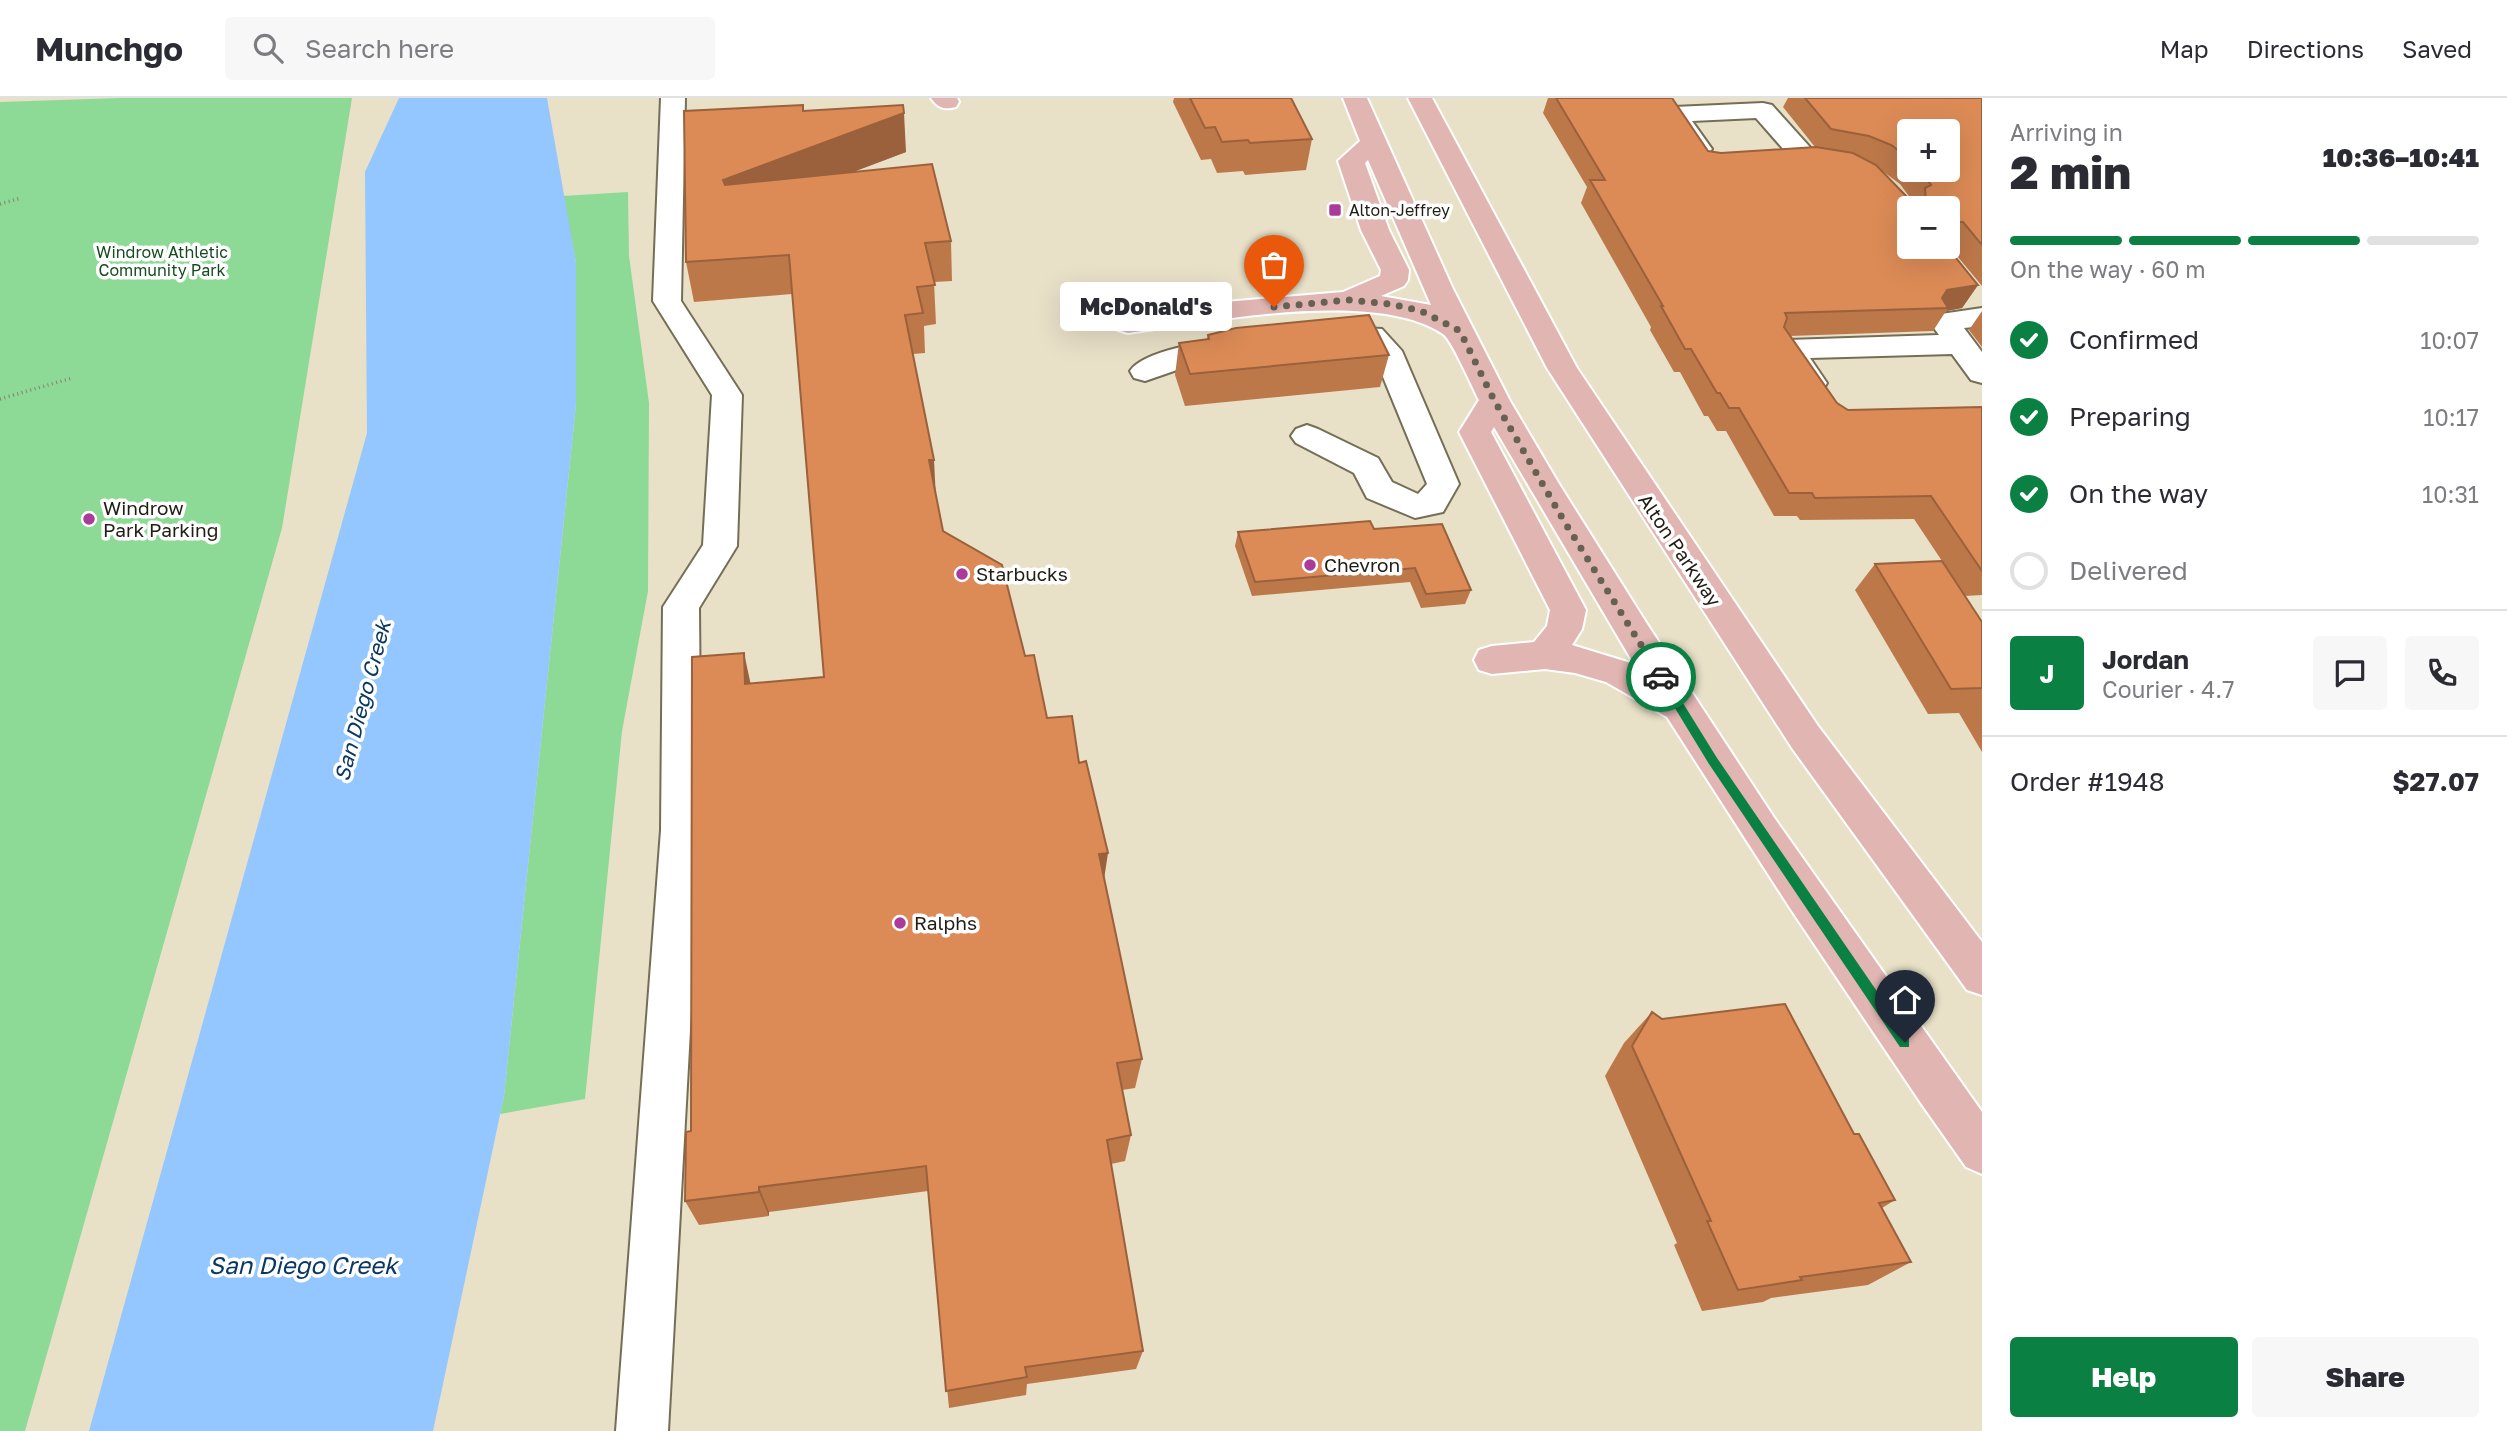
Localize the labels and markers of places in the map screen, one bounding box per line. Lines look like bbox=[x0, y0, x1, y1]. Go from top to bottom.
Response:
place label: Alton-Jeffrey bbox=[1349, 200, 1450, 220]
marker: Alton-Jeffrey bbox=[1327, 202, 1343, 218]
pin bbox=[1244, 235, 1304, 307]
callout: McDonald's bbox=[1060, 282, 1232, 332]
place label: Windrow Park Parking bbox=[103, 496, 218, 541]
marker: Windrow Park Parking bbox=[81, 511, 97, 527]
place label: Chevron bbox=[1324, 553, 1400, 576]
marker: Chevron bbox=[1302, 557, 1318, 573]
place label: Starbucks bbox=[976, 562, 1068, 585]
marker: Starbucks bbox=[954, 566, 970, 582]
place label: Ralphs bbox=[914, 911, 977, 934]
marker: Ralphs bbox=[892, 915, 908, 931]
pin bbox=[1875, 970, 1935, 1042]

